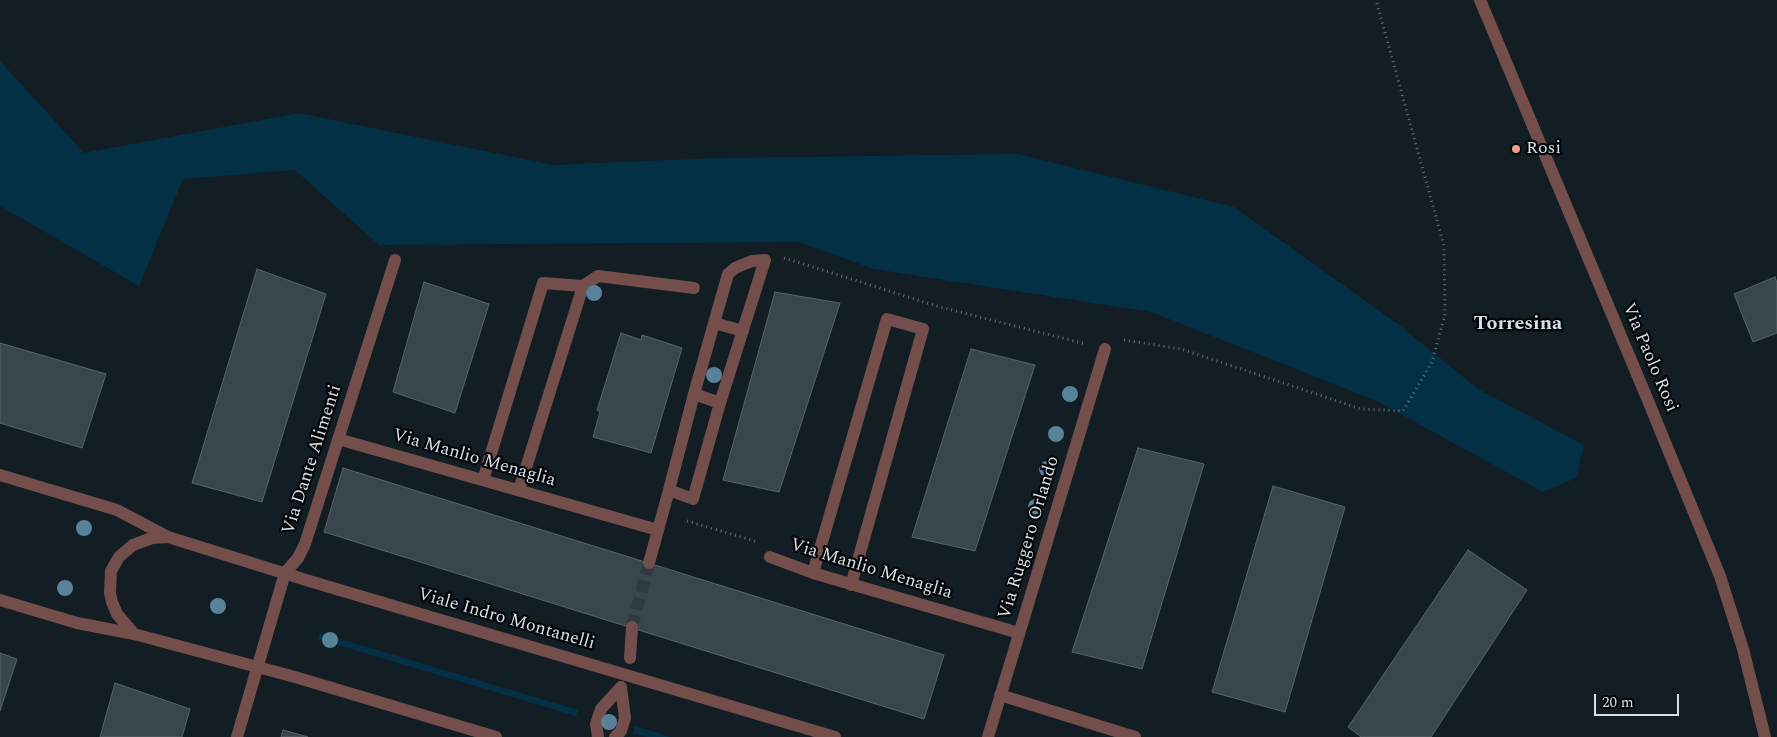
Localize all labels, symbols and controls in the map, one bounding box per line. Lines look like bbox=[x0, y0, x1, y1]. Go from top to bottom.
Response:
place label: Rosi bbox=[1526, 138, 1561, 160]
marker: Rosi bbox=[1510, 143, 1522, 155]
street label: Via Paolo Rosi bbox=[1616, 300, 1682, 416]
district label: Torresina bbox=[1474, 313, 1562, 337]
street label: Via Dante Alimenti bbox=[279, 382, 347, 538]
street label: Via Manlio Menaglia bbox=[390, 425, 558, 493]
street label: Via Ruggero Orlando bbox=[995, 454, 1065, 622]
street label: Via Manlio Menaglia bbox=[787, 535, 955, 605]
street label: Viale Indro Montanelli bbox=[415, 584, 597, 656]
scale bar bbox=[1597, 684, 1682, 716]
text: 20 m bbox=[1602, 691, 1634, 714]

